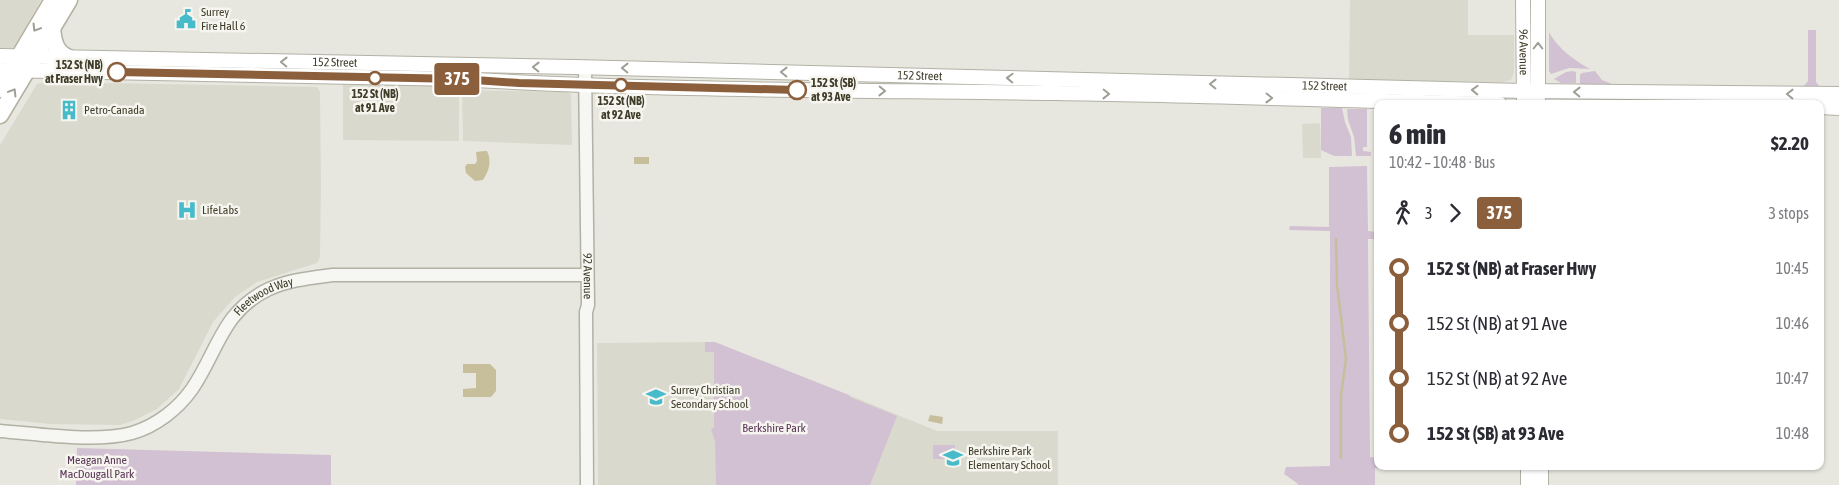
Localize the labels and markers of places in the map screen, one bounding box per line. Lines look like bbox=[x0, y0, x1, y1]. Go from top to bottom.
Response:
place label: Surrey Fire Hall 6 bbox=[201, 5, 246, 33]
public building icon: Surrey Fire Hall 6 bbox=[175, 8, 197, 30]
place label: 152 St (NB) at Fraser Hwy bbox=[45, 58, 103, 86]
marker: 152 St (NB) at Fraser Hwy bbox=[107, 62, 127, 82]
marker: 152 St (NB) at 91 Ave bbox=[368, 71, 382, 85]
place label: 152 St (SB) at 93 Ave bbox=[811, 76, 856, 104]
marker: 152 St (NB) at 92 Ave bbox=[614, 78, 628, 92]
marker: 152 St (SB) at 93 Ave bbox=[787, 80, 807, 100]
place label: 152 St (NB) at 91 Ave bbox=[351, 87, 399, 115]
place label: 152 St (NB) at 92 Ave bbox=[597, 94, 645, 122]
building icon: Petro-Canada bbox=[58, 99, 80, 121]
place label: Petro-Canada bbox=[84, 103, 145, 117]
hospital icon: LifeLabs bbox=[176, 199, 198, 221]
place label: LifeLabs bbox=[202, 203, 238, 217]
place label: Surrey Christian Secondary School bbox=[671, 383, 749, 411]
school or university icon: Surrey Christian Secondary School bbox=[645, 386, 667, 408]
place label: Berkshire Park Elementary School bbox=[968, 444, 1051, 472]
school or university icon: Berkshire Park Elementary School bbox=[942, 447, 964, 469]

